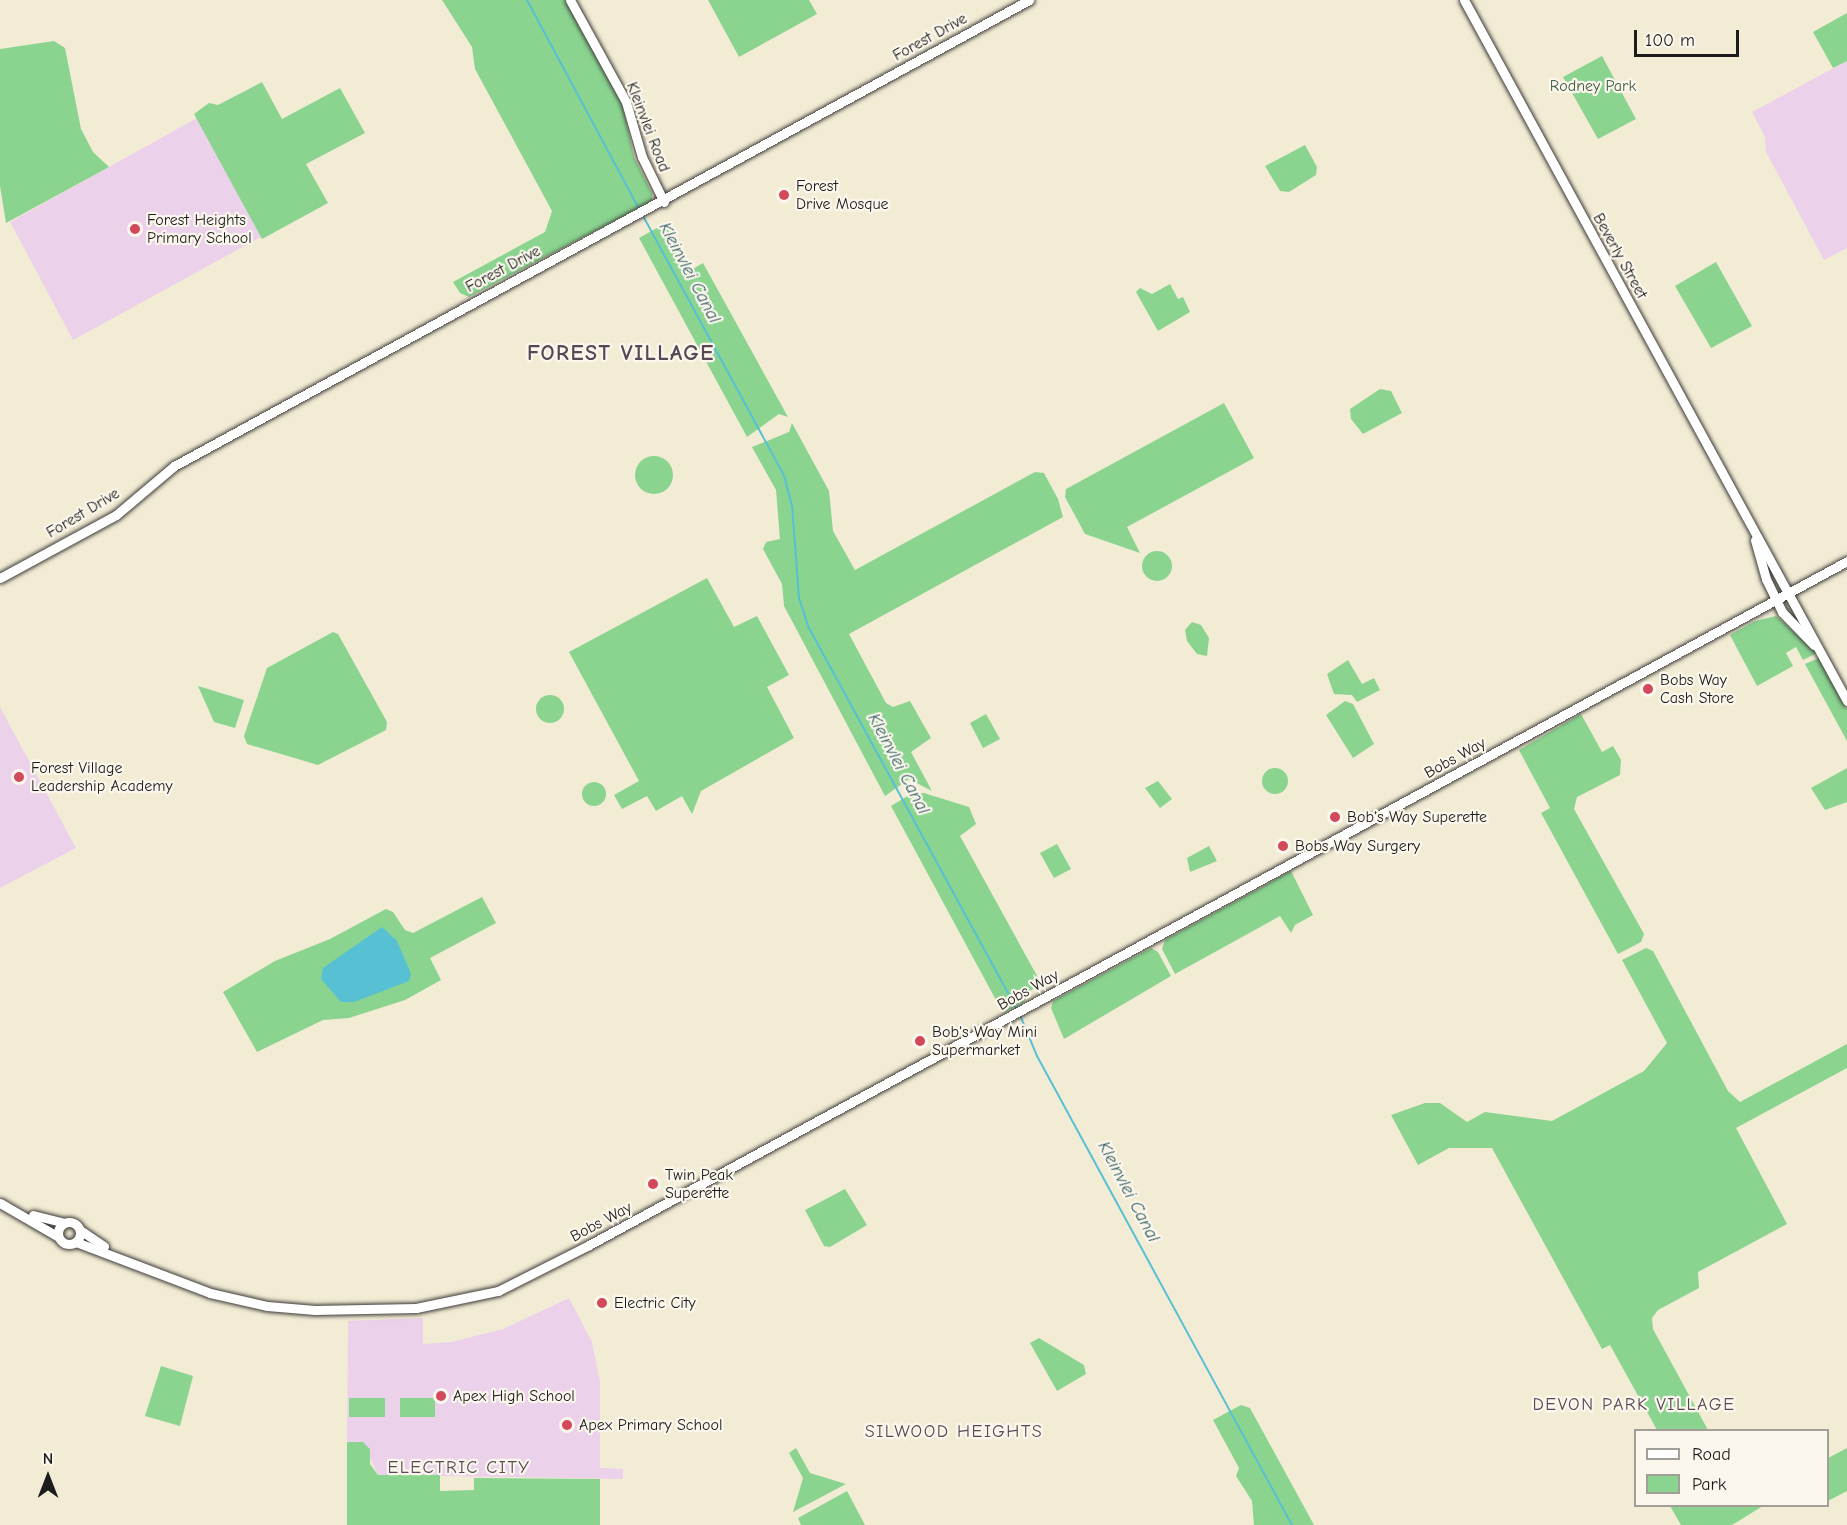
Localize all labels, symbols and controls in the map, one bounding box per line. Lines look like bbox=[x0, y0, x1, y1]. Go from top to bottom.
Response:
street label: Forest Drive bbox=[890, 9, 970, 65]
scale bar bbox=[1637, 18, 1742, 56]
text: 100 m bbox=[1645, 30, 1695, 51]
park label: Rodney Park bbox=[1550, 76, 1636, 96]
street label: Kleinvlei Road bbox=[622, 79, 674, 175]
place label: Forest Drive Mosque bbox=[796, 176, 889, 214]
marker: Forest Drive Mosque bbox=[777, 188, 791, 202]
place label: Forest Heights Primary School bbox=[147, 210, 252, 248]
street label: Beverly Street bbox=[1589, 210, 1651, 302]
water label: Kleinvlei Canal bbox=[653, 219, 725, 327]
marker: Forest Heights Primary School bbox=[128, 222, 142, 236]
street label: Forest Drive bbox=[462, 241, 544, 297]
district label: FOREST VILLAGE bbox=[527, 341, 715, 367]
street label: Forest Drive bbox=[43, 484, 123, 542]
place label: Bobs Way Cash Store bbox=[1660, 670, 1734, 708]
marker: Bobs Way Cash Store bbox=[1641, 682, 1655, 696]
water label: Kleinvlei Canal bbox=[862, 710, 934, 818]
street label: Bobs Way bbox=[1421, 733, 1489, 783]
place label: Forest Village Leadership Academy bbox=[31, 758, 173, 796]
marker: Forest Village Leadership Academy bbox=[12, 770, 26, 784]
place label: Bob's Way Superette bbox=[1347, 807, 1487, 827]
marker: Bob's Way Superette bbox=[1328, 810, 1342, 824]
place label: Bobs Way Surgery bbox=[1295, 836, 1420, 856]
marker: Bobs Way Surgery bbox=[1276, 839, 1290, 853]
street label: Bobs Way bbox=[994, 965, 1062, 1015]
place label: Bob's Way Mini Supermarket bbox=[932, 1022, 1037, 1060]
marker: Bob's Way Mini Supermarket bbox=[913, 1034, 927, 1048]
water label: Kleinvlei Canal bbox=[1092, 1138, 1164, 1246]
place label: Twin Peak Superette bbox=[665, 1165, 733, 1203]
marker: Twin Peak Superette bbox=[646, 1177, 660, 1191]
street label: Bobs Way bbox=[567, 1198, 635, 1246]
place label: Electric City bbox=[614, 1293, 696, 1313]
marker: Electric City bbox=[595, 1296, 609, 1310]
place label: Apex High School bbox=[453, 1386, 575, 1406]
marker: Apex High School bbox=[434, 1389, 448, 1403]
district label: DEVON PARK VILLAGE bbox=[1532, 1394, 1736, 1416]
place label: Apex Primary School bbox=[579, 1415, 723, 1435]
marker: Apex Primary School bbox=[560, 1418, 574, 1432]
district label: SILWOOD HEIGHTS bbox=[865, 1421, 1043, 1443]
legend bbox=[1634, 1429, 1829, 1507]
text: Road bbox=[1692, 1444, 1731, 1465]
north arrow bbox=[18, 1447, 78, 1507]
text: N bbox=[43, 1450, 53, 1468]
district label: ELECTRIC CITY bbox=[388, 1457, 530, 1479]
text: Park bbox=[1692, 1474, 1726, 1495]

